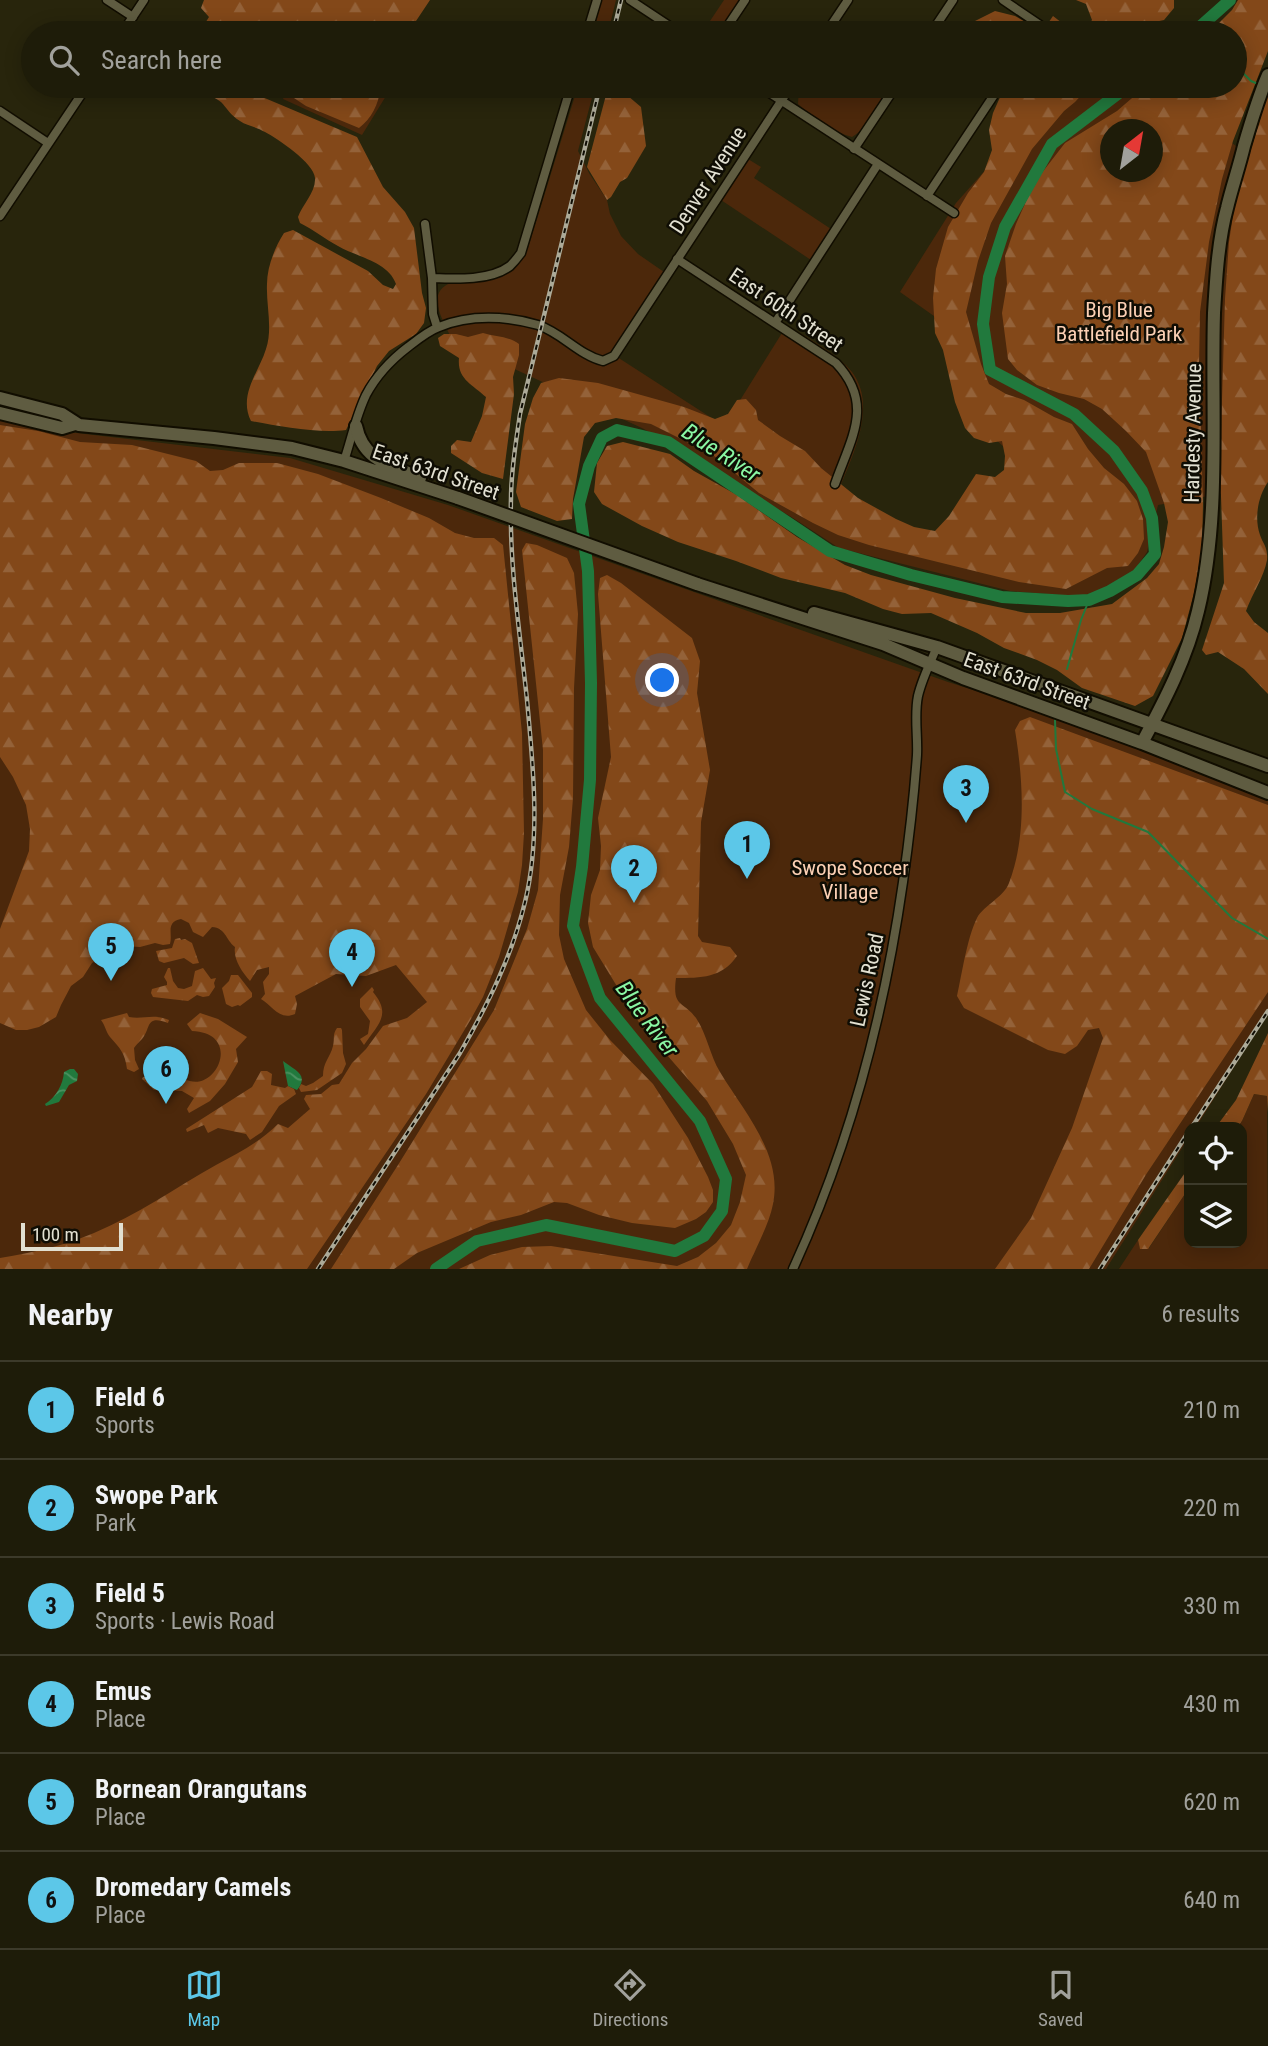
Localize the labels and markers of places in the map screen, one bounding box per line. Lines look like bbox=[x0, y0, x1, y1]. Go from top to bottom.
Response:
pin: 3 bbox=[943, 765, 989, 823]
pin: 1 bbox=[724, 821, 770, 879]
pin: 2 bbox=[611, 845, 657, 903]
pin: 5 bbox=[88, 923, 134, 981]
pin: 4 bbox=[329, 929, 375, 987]
pin: 6 bbox=[143, 1046, 189, 1104]

